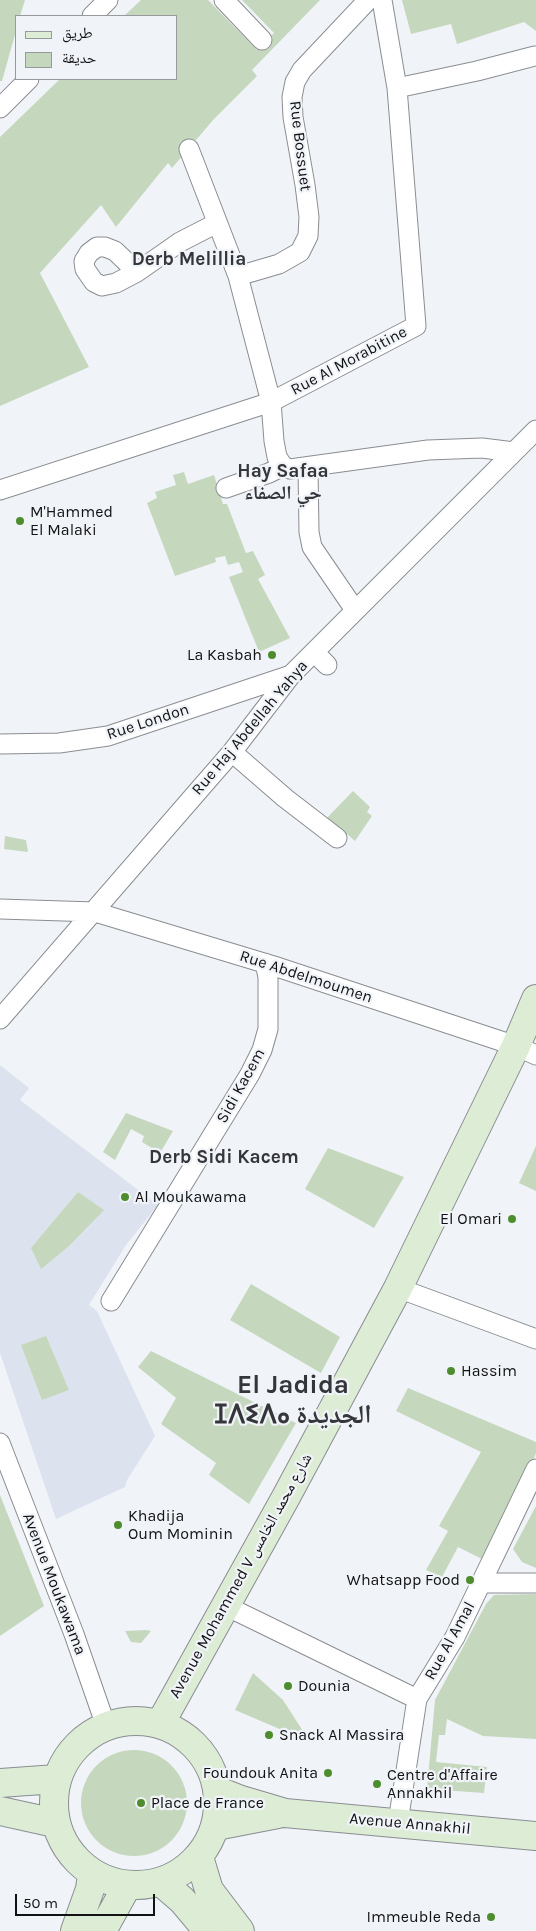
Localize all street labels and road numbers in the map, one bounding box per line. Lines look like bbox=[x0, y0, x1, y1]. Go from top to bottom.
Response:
street label: Rue Bossuet bbox=[285, 100, 315, 192]
street label: Rue Al Morabitine bbox=[288, 322, 410, 400]
street label: Rue Haj Abdellah Yahya bbox=[188, 657, 312, 799]
street label: Rue London bbox=[104, 700, 192, 744]
street label: Rue Abdelmoumen bbox=[237, 946, 375, 1008]
street label: Sidi Kacem bbox=[213, 1045, 269, 1127]
street label: Avenue Mohammed V شارع محمد الخامس bbox=[165, 1450, 317, 1702]
street label: Avenue Moukawama bbox=[18, 1510, 90, 1658]
street label: Rue Al Amal bbox=[421, 1599, 479, 1683]
street label: Avenue Annakhil bbox=[349, 1809, 471, 1839]

